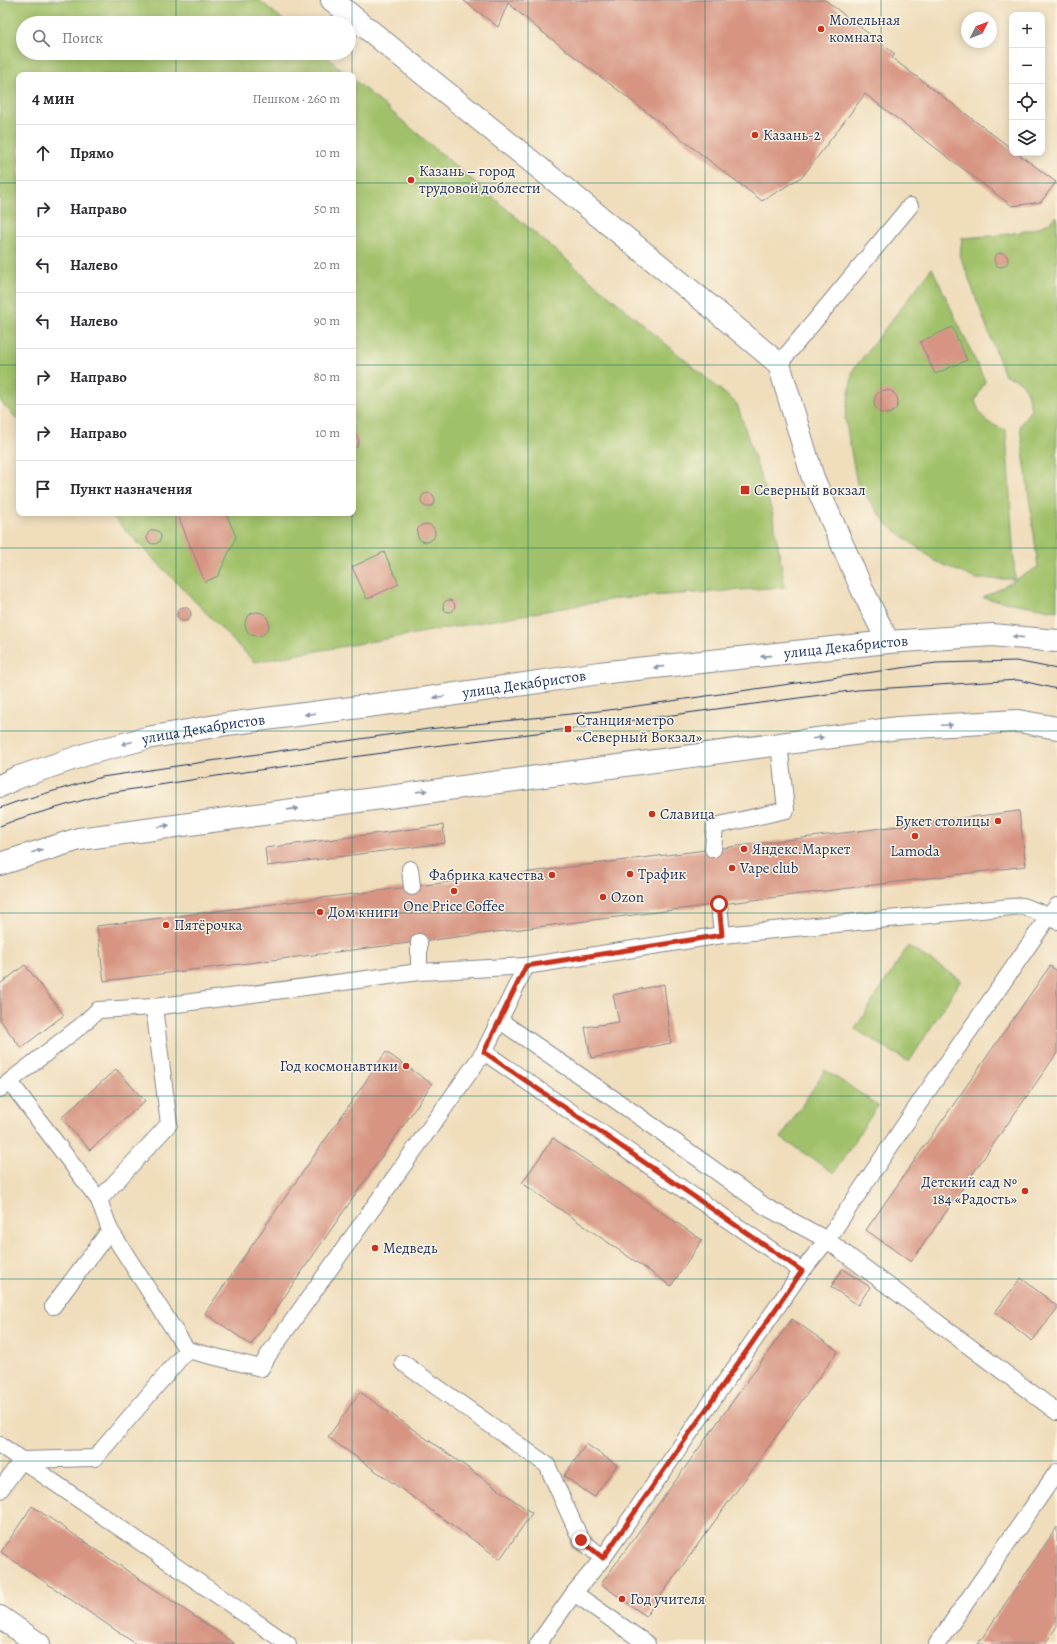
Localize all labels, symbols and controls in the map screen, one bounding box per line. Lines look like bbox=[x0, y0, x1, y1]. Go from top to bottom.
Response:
place label: Молельная комната bbox=[829, 10, 900, 47]
north arrow bbox=[961, 12, 997, 48]
map controls bbox=[1009, 12, 1045, 156]
button: + bbox=[1009, 12, 1045, 48]
search box bbox=[16, 16, 356, 60]
marker: Молельная комната bbox=[816, 24, 826, 34]
icon: search bbox=[30, 27, 52, 49]
text: Поиск bbox=[62, 28, 103, 48]
button: − bbox=[1009, 48, 1045, 84]
button: locate bbox=[1009, 84, 1045, 120]
text: 4 мин bbox=[32, 87, 75, 110]
text: Пешком · 260 m bbox=[252, 90, 340, 107]
button: layers bbox=[1009, 120, 1045, 156]
place label: Казань-2 bbox=[763, 125, 821, 145]
marker: Казань-2 bbox=[750, 130, 760, 140]
icon: ahead bbox=[32, 142, 54, 164]
text: Прямо bbox=[70, 143, 114, 163]
text: 10 m bbox=[315, 144, 340, 161]
place label: Казань – город трудовой доблести bbox=[419, 161, 541, 198]
marker: Казань – город трудовой доблести bbox=[406, 175, 416, 185]
icon: right bbox=[32, 198, 54, 220]
text: Направо bbox=[70, 199, 127, 219]
text: 50 m bbox=[314, 200, 340, 217]
icon: left bbox=[32, 254, 54, 276]
text: Налево bbox=[70, 255, 118, 275]
text: 20 m bbox=[314, 256, 340, 273]
icon: left bbox=[32, 310, 54, 332]
text: Налево bbox=[70, 311, 118, 331]
text: 90 m bbox=[314, 312, 340, 329]
icon: right bbox=[32, 366, 54, 388]
text: Направо bbox=[70, 367, 127, 387]
text: 80 m bbox=[313, 368, 340, 385]
icon: right bbox=[32, 422, 54, 444]
text: Направо bbox=[70, 423, 127, 443]
text: 10 m bbox=[315, 424, 340, 441]
icon: arrive bbox=[32, 478, 54, 500]
text: Пункт назначения bbox=[70, 479, 192, 499]
place label: Северный вокзал bbox=[754, 480, 866, 500]
marker: Северный вокзал bbox=[739, 484, 751, 496]
street label: улица Декабристов bbox=[782, 631, 909, 663]
one-way arrow bbox=[1012, 634, 1024, 641]
one-way arrow bbox=[760, 652, 772, 659]
one-way arrow bbox=[653, 664, 665, 671]
street label: улица Декабристов bbox=[460, 665, 587, 703]
one-way arrow bbox=[433, 694, 445, 700]
street label: улица Декабристов bbox=[138, 709, 266, 749]
place label: Станция метро «Северный Вокзал» bbox=[576, 710, 703, 747]
one-way arrow bbox=[304, 711, 316, 717]
one-way arrow bbox=[941, 722, 953, 729]
marker: Станция метро «Северный Вокзал» bbox=[563, 724, 573, 734]
one-way arrow bbox=[812, 735, 824, 741]
one-way arrow bbox=[121, 740, 133, 746]
one-way arrow bbox=[416, 788, 428, 794]
place label: Славица bbox=[660, 804, 715, 824]
one-way arrow bbox=[287, 806, 299, 812]
marker: Славица bbox=[647, 809, 657, 819]
place label: Букет столицы bbox=[895, 811, 990, 831]
marker: Букет столицы bbox=[993, 816, 1003, 826]
one-way arrow bbox=[158, 823, 170, 829]
marker: Lamoda bbox=[910, 831, 920, 841]
place label: Яндекс.Маркет bbox=[752, 839, 851, 859]
place label: Lamoda bbox=[890, 841, 940, 861]
marker: Яндекс.Маркет bbox=[739, 844, 749, 854]
one-way arrow bbox=[31, 848, 43, 854]
place label: Vape club bbox=[739, 858, 799, 878]
marker: Vape club bbox=[727, 863, 737, 873]
place label: Трафик bbox=[638, 864, 686, 884]
place label: Фабрика качества bbox=[429, 865, 544, 885]
marker: Трафик bbox=[625, 869, 635, 879]
marker: Фабрика качества bbox=[547, 870, 557, 880]
marker: One Price Coffee bbox=[449, 886, 459, 896]
place label: Ozon bbox=[611, 887, 644, 907]
marker: Ozon bbox=[598, 892, 608, 902]
route start bbox=[710, 895, 728, 913]
place label: One Price Coffee bbox=[403, 896, 505, 916]
place label: Дом книги bbox=[328, 902, 399, 922]
marker: Дом книги bbox=[315, 907, 325, 917]
place label: Пятёрочка bbox=[174, 915, 243, 935]
marker: Пятёрочка bbox=[161, 920, 171, 930]
place label: Год космонавтики bbox=[280, 1056, 398, 1076]
marker: Год космонавтики bbox=[401, 1061, 411, 1071]
place label: Детский сад № 184 «Радость» bbox=[921, 1172, 1018, 1209]
marker: Детский сад № 184 «Радость» bbox=[1020, 1186, 1030, 1196]
place label: Медведь bbox=[383, 1238, 438, 1258]
marker: Медведь bbox=[370, 1243, 380, 1253]
route end bbox=[572, 1531, 590, 1549]
place label: Год учителя bbox=[630, 1589, 705, 1609]
marker: Год учителя bbox=[617, 1594, 627, 1604]

